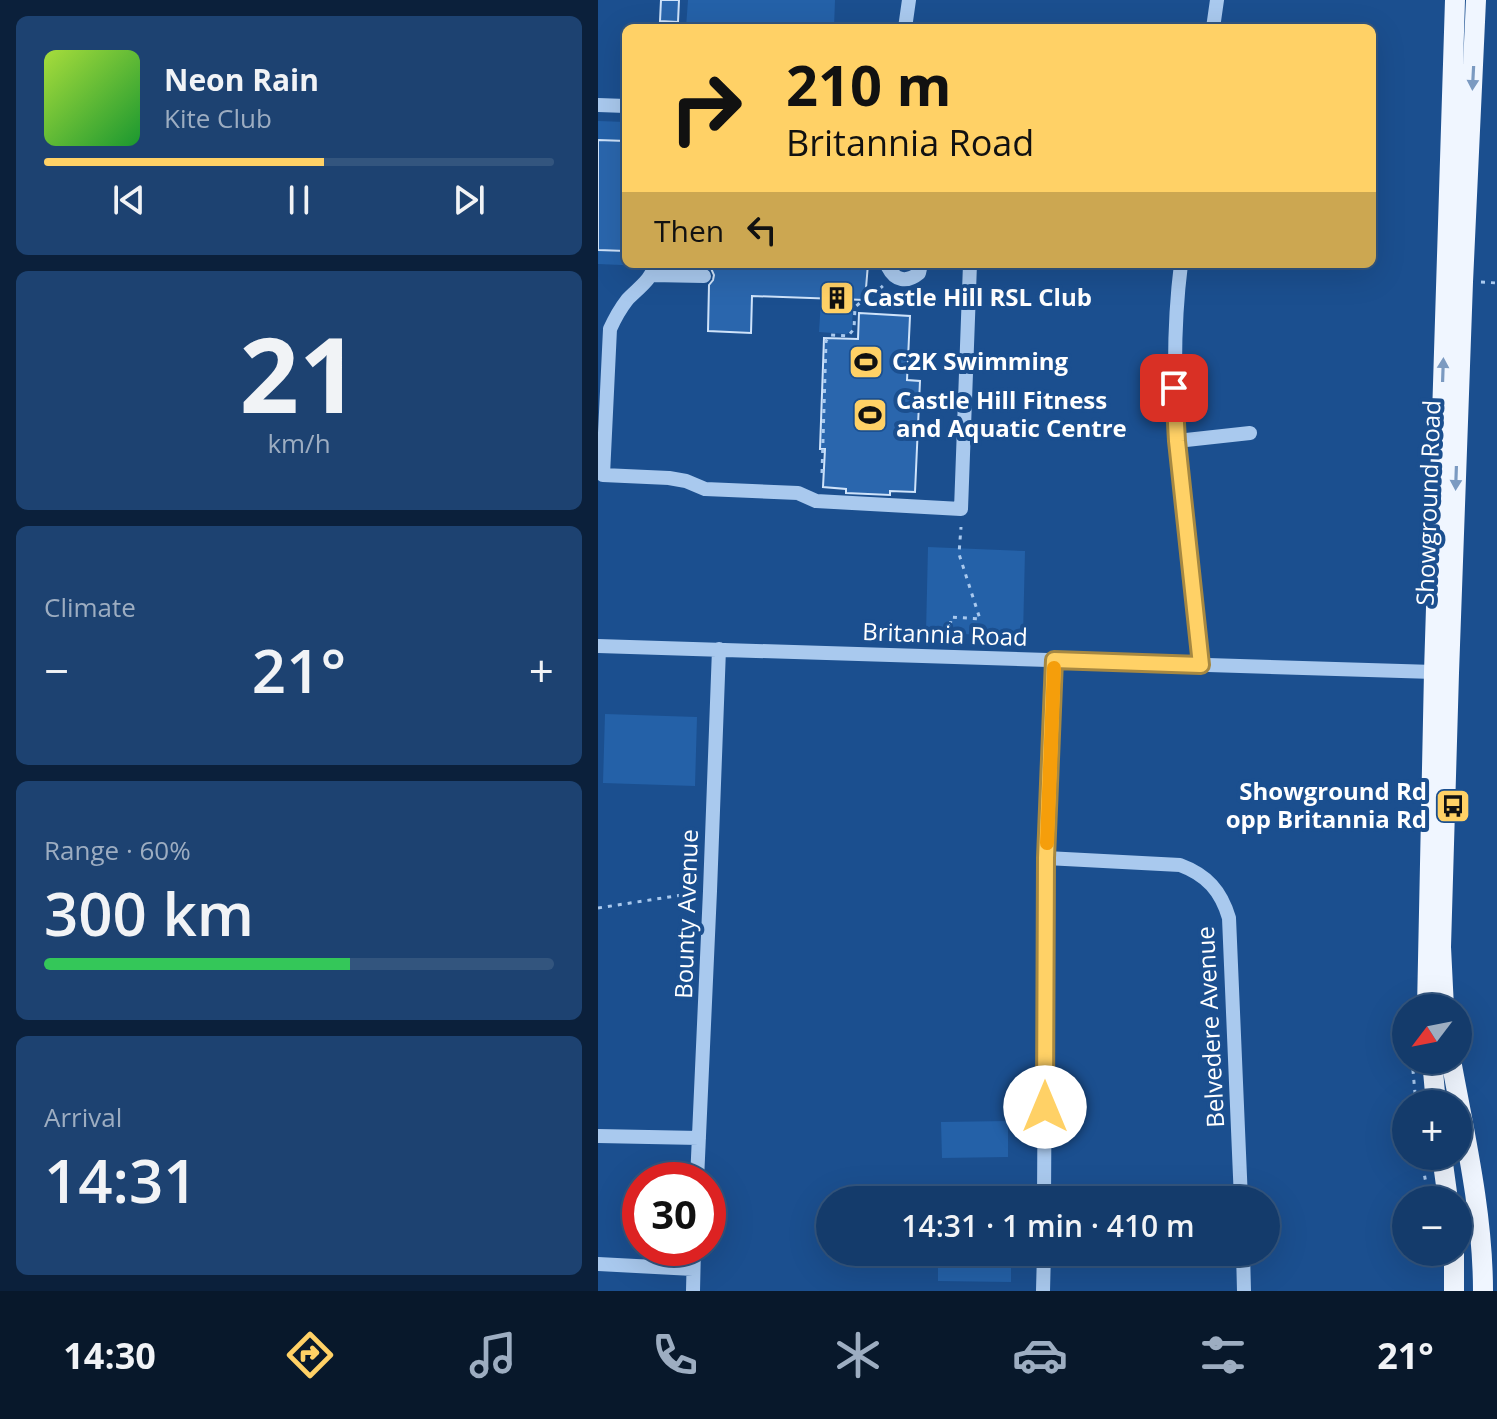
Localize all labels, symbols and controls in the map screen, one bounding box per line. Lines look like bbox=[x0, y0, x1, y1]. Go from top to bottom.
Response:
text: 210 m bbox=[786, 46, 952, 122]
icon: right bbox=[654, 56, 758, 160]
text: Neon Rain bbox=[164, 59, 319, 100]
one-way arrow bbox=[1466, 66, 1479, 91]
text: Kite Club bbox=[164, 100, 272, 136]
text: Britannia Road bbox=[786, 118, 1034, 167]
icon: previous bbox=[107, 178, 151, 222]
icon: pause bbox=[277, 178, 321, 222]
icon: next bbox=[447, 178, 491, 222]
icon: left bbox=[740, 208, 784, 252]
text: Then bbox=[654, 210, 724, 251]
building icon: Castle Hill RSL Club bbox=[818, 279, 856, 317]
place label: Castle Hill RSL Club bbox=[863, 280, 1092, 313]
text: 21 bbox=[240, 302, 358, 443]
sports icon: C2K Swimming bbox=[847, 343, 885, 381]
place label: C2K Swimming bbox=[892, 344, 1069, 377]
pin bbox=[1140, 354, 1208, 422]
one-way arrow bbox=[1437, 357, 1450, 382]
icon: arrive bbox=[1152, 366, 1196, 410]
place label: Castle Hill Fitness and Aquatic Centre bbox=[896, 383, 1127, 444]
sports icon: Castle Hill Fitness and Aquatic Centre bbox=[851, 396, 889, 434]
street label: Showground Road bbox=[1407, 400, 1448, 606]
text: km/h bbox=[267, 425, 331, 461]
one-way arrow bbox=[1450, 466, 1463, 491]
text: Climate bbox=[44, 589, 136, 625]
street label: Britannia Road bbox=[862, 614, 1028, 653]
text: 21° bbox=[252, 629, 346, 711]
text: − bbox=[44, 640, 69, 700]
text: + bbox=[529, 640, 554, 700]
place label: Showground Rd opp Britannia Rd bbox=[1226, 774, 1427, 835]
bus stop icon: Showground Rd opp Britannia Rd bbox=[1434, 787, 1472, 825]
street label: Bounty Avenue bbox=[666, 829, 705, 999]
text: Range · 60% bbox=[44, 832, 191, 868]
text: 300 km bbox=[44, 872, 254, 954]
street label: Belvedere Avenue bbox=[1188, 925, 1231, 1129]
north arrow bbox=[1392, 994, 1472, 1074]
map controls bbox=[1392, 994, 1472, 1266]
position arrow bbox=[1003, 1065, 1087, 1149]
button: + bbox=[1392, 1090, 1472, 1170]
text: Arrival bbox=[44, 1099, 122, 1135]
text: 14:31 bbox=[44, 1139, 198, 1221]
speed limit sign: 30 bbox=[622, 1162, 726, 1266]
button: − bbox=[1392, 1186, 1472, 1266]
text: 14:31 · 1 min · 410 m bbox=[901, 1205, 1195, 1246]
icon: directions bbox=[282, 1327, 338, 1383]
icon: music bbox=[465, 1327, 521, 1383]
icon: phone bbox=[647, 1327, 703, 1383]
icon: climate bbox=[830, 1327, 886, 1383]
icon: car bbox=[1012, 1327, 1068, 1383]
icon: filters bbox=[1195, 1327, 1251, 1383]
text: 14:30 bbox=[63, 1331, 156, 1380]
text: 21° bbox=[1377, 1331, 1434, 1380]

